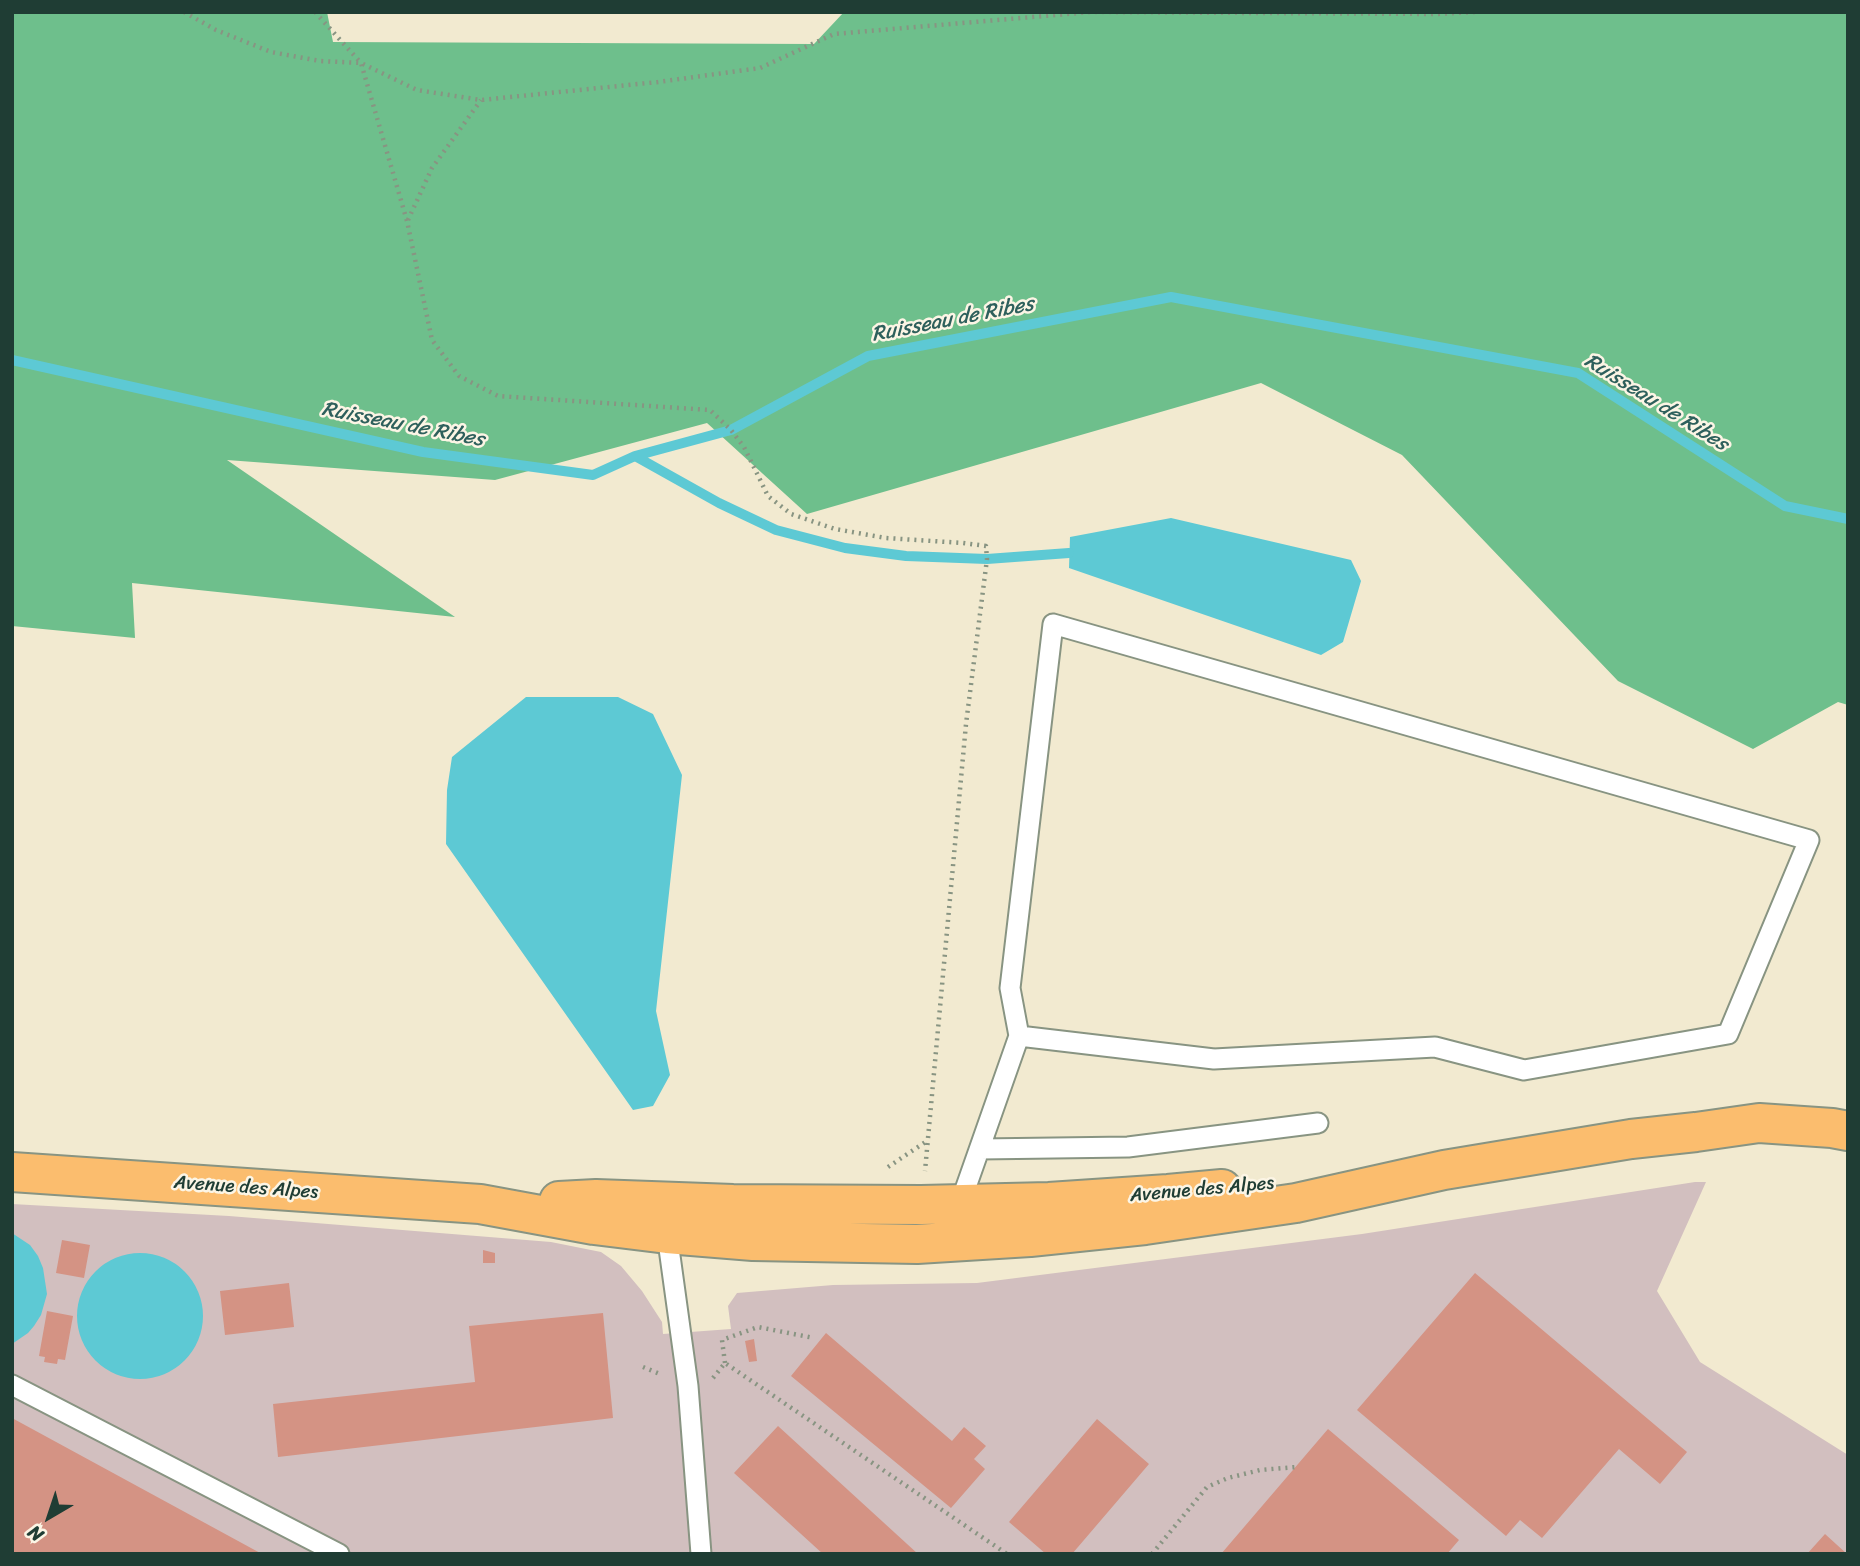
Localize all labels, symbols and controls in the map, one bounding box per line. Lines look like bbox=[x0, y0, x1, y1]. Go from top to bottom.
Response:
water label: Ruisseau de Ribes bbox=[870, 292, 1036, 348]
water label: Ruisseau de Ribes bbox=[1580, 349, 1732, 457]
water label: Ruisseau de Ribes bbox=[320, 397, 486, 453]
street label: Avenue des Alpes bbox=[173, 1172, 319, 1204]
street label: Avenue des Alpes bbox=[1129, 1172, 1275, 1208]
north arrow bbox=[14, 1482, 84, 1552]
text: N bbox=[20, 1517, 51, 1551]

